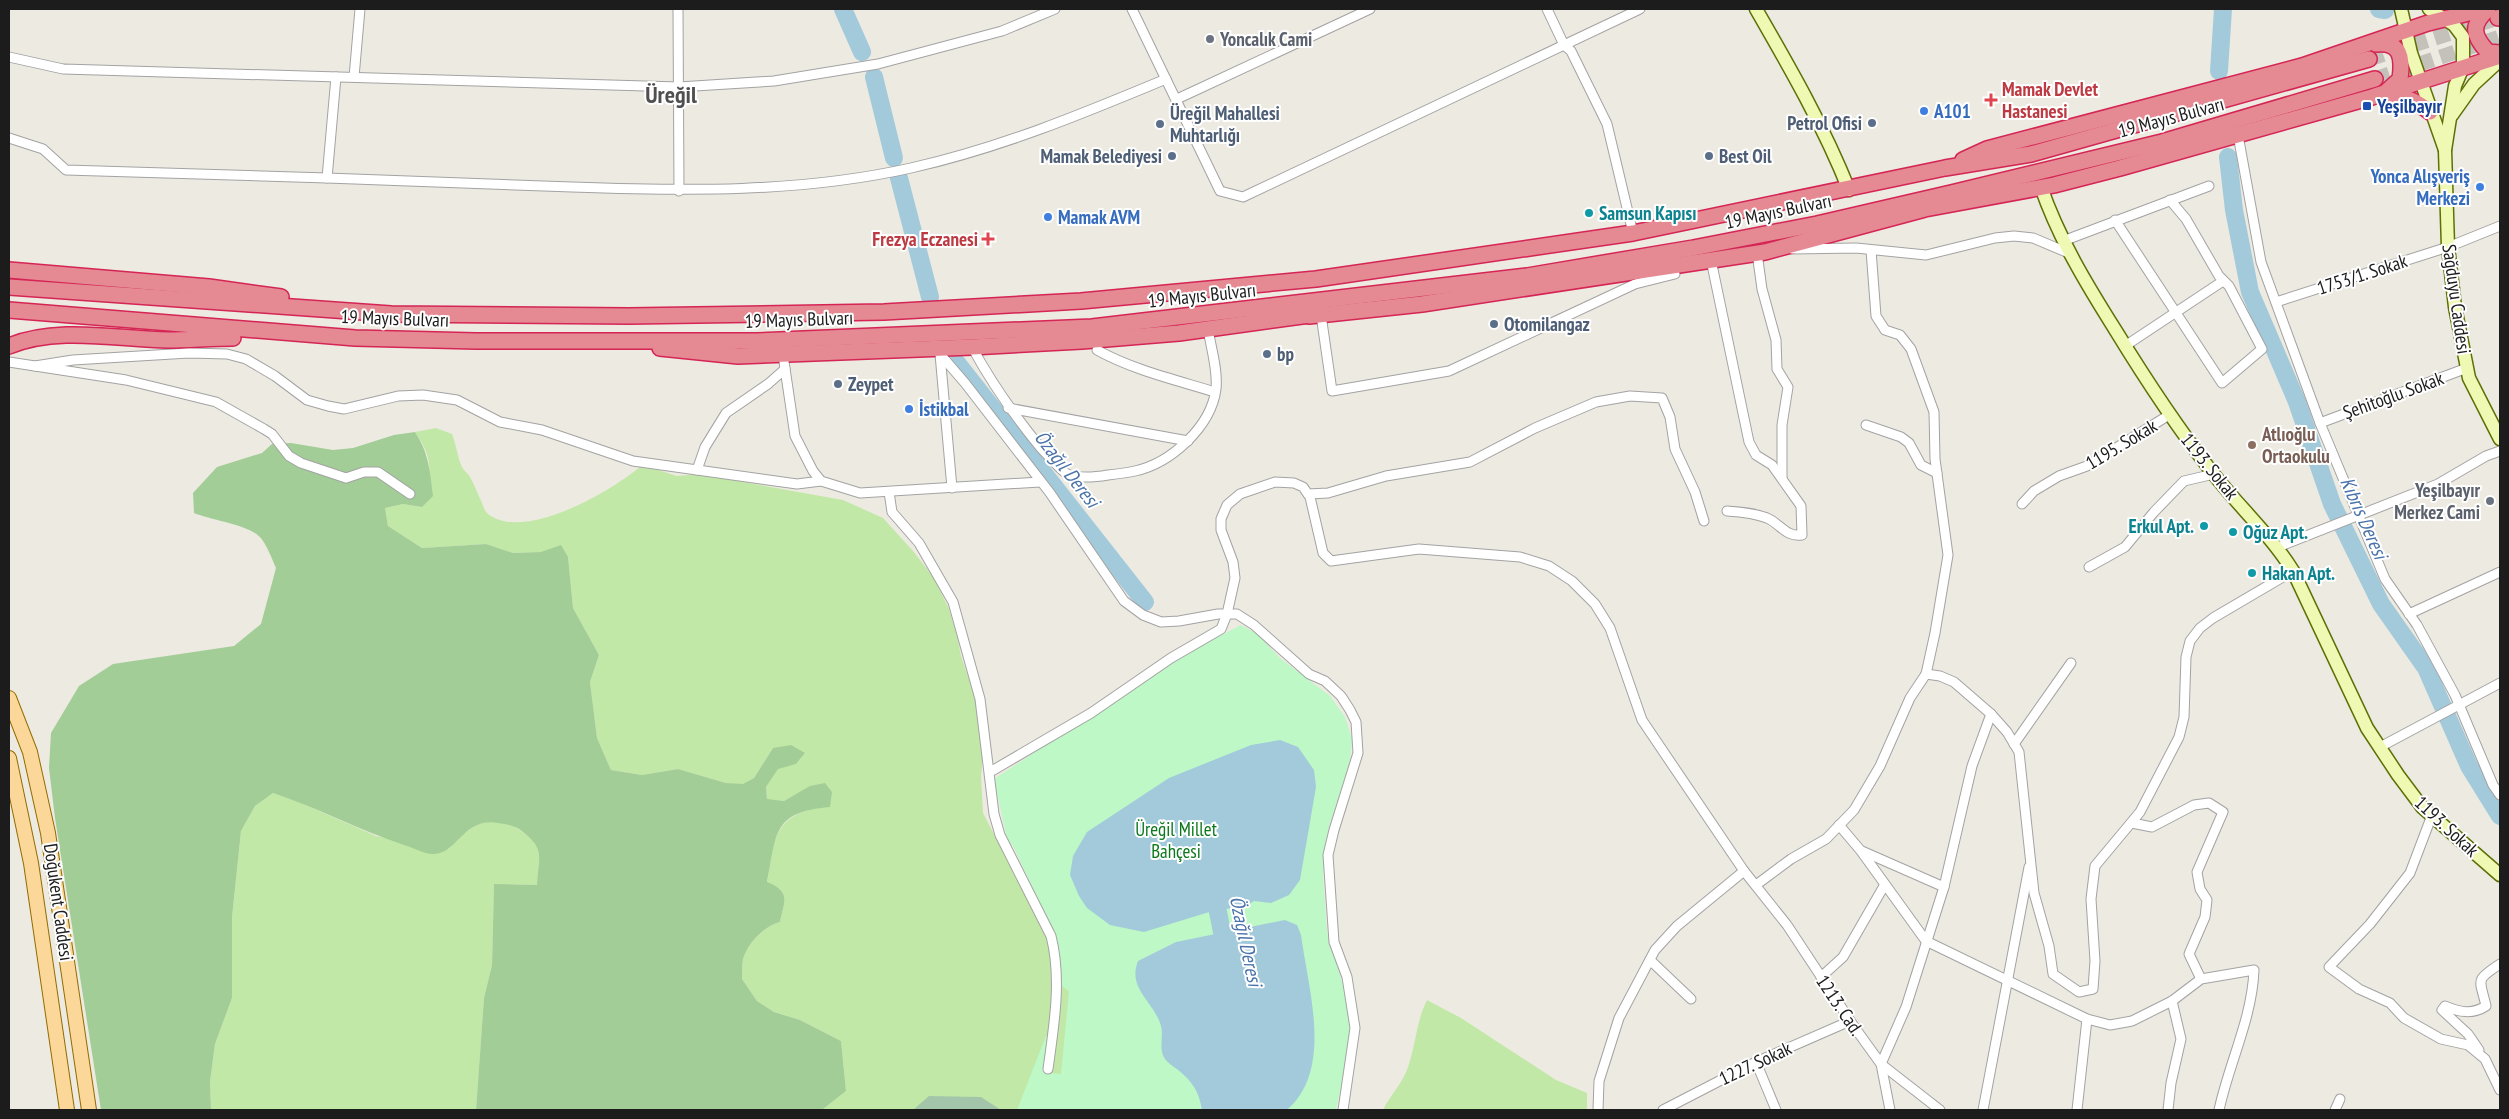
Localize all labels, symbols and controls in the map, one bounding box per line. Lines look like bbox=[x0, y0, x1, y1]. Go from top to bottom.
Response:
place label: Yoncalık Cami bbox=[1219, 27, 1312, 51]
marker: Yoncalık Cami bbox=[1204, 33, 1216, 45]
place label: Mamak Devlet Hastanesi bbox=[2002, 77, 2099, 123]
district label: Üreğil bbox=[645, 79, 697, 110]
street label: 19 Mayıs Bulvarı bbox=[2116, 91, 2226, 143]
marker: Mamak Devlet Hastanesi bbox=[1984, 93, 1998, 107]
place label: Yeşilbayır bbox=[2376, 94, 2442, 118]
place label: A101 bbox=[1933, 99, 1971, 123]
marker: Yeşilbayır bbox=[2361, 100, 2373, 112]
place label: Üreğil Mahallesi Muhtarlığı bbox=[1170, 101, 1280, 147]
marker: A101 bbox=[1918, 105, 1930, 117]
place label: Petrol Ofisi bbox=[1787, 111, 1862, 135]
marker: Petrol Ofisi bbox=[1866, 117, 1878, 129]
marker: Üreğil Mahallesi Muhtarlığı bbox=[1154, 118, 1166, 130]
place label: Mamak Belediyesi bbox=[1040, 144, 1162, 168]
place label: Best Oil bbox=[1719, 144, 1772, 168]
marker: Mamak Belediyesi bbox=[1166, 150, 1178, 162]
marker: Best Oil bbox=[1703, 150, 1715, 162]
place label: Yonca Alışveriş Merkezi bbox=[2369, 164, 2470, 210]
marker: Yonca Alışveriş Merkezi bbox=[2474, 181, 2486, 193]
street label: 19 Mayıs Bulvarı bbox=[1722, 188, 1834, 234]
place label: Samsun Kapısı bbox=[1599, 201, 1696, 225]
place label: Mamak AVM bbox=[1058, 205, 1140, 229]
marker: Samsun Kapısı bbox=[1583, 207, 1595, 219]
marker: Mamak AVM bbox=[1042, 211, 1054, 223]
place label: Frezya Eczanesi bbox=[872, 227, 978, 251]
marker: Frezya Eczanesi bbox=[982, 233, 994, 245]
street label: Sağduyu Caddesi bbox=[2437, 243, 2477, 355]
street label: 1753/1. Sokak bbox=[2314, 248, 2411, 300]
street label: 19 Mayıs Bulvarı bbox=[1147, 277, 1257, 313]
street label: 19 Mayıs Bulvarı bbox=[340, 304, 450, 332]
street label: 19 Mayıs Bulvarı bbox=[744, 305, 854, 333]
place label: Otomilangaz bbox=[1504, 312, 1590, 336]
marker: Otomilangaz bbox=[1488, 318, 1500, 330]
place label: bp bbox=[1277, 342, 1294, 366]
marker: bp bbox=[1261, 348, 1273, 360]
street label: Şehitoğlu Sokak bbox=[2339, 365, 2447, 424]
place label: Zeypet bbox=[848, 372, 894, 396]
marker: Zeypet bbox=[832, 378, 844, 390]
place label: İstikbal bbox=[919, 397, 969, 421]
marker: İstikbal bbox=[903, 403, 915, 415]
street label: 1195. Sokak bbox=[2081, 413, 2162, 475]
place label: Atlıoğlu Ortaokulu bbox=[2261, 422, 2330, 468]
water label: Özağıl Deresi bbox=[1029, 425, 1107, 515]
street label: 1193. Sokak bbox=[2176, 428, 2245, 505]
marker: Atlıoğlu Ortaokulu bbox=[2246, 439, 2258, 451]
water label: Kıbrıs Deresi bbox=[2334, 473, 2395, 566]
place label: Yeşilbayır Merkez Cami bbox=[2394, 478, 2480, 524]
marker: Yeşilbayır Merkez Cami bbox=[2484, 495, 2496, 507]
place label: Erkul Apt. bbox=[2129, 514, 2194, 538]
marker: Erkul Apt. bbox=[2198, 520, 2210, 532]
place label: Oğuz Apt. bbox=[2243, 520, 2308, 544]
marker: Oğuz Apt. bbox=[2227, 526, 2239, 538]
place label: Hakan Apt. bbox=[2262, 561, 2335, 585]
marker: Hakan Apt. bbox=[2246, 567, 2258, 579]
street label: 1193. Sokak bbox=[2410, 790, 2485, 862]
park label: Üreğil Millet Bahçesi bbox=[1135, 817, 1218, 863]
street label: Doğukent Caddesi bbox=[39, 842, 79, 962]
water label: Özağıl Deresi bbox=[1224, 894, 1269, 991]
street label: 1213. Cad. bbox=[1811, 970, 1869, 1040]
street label: 1227. Sokak bbox=[1715, 1036, 1796, 1090]

